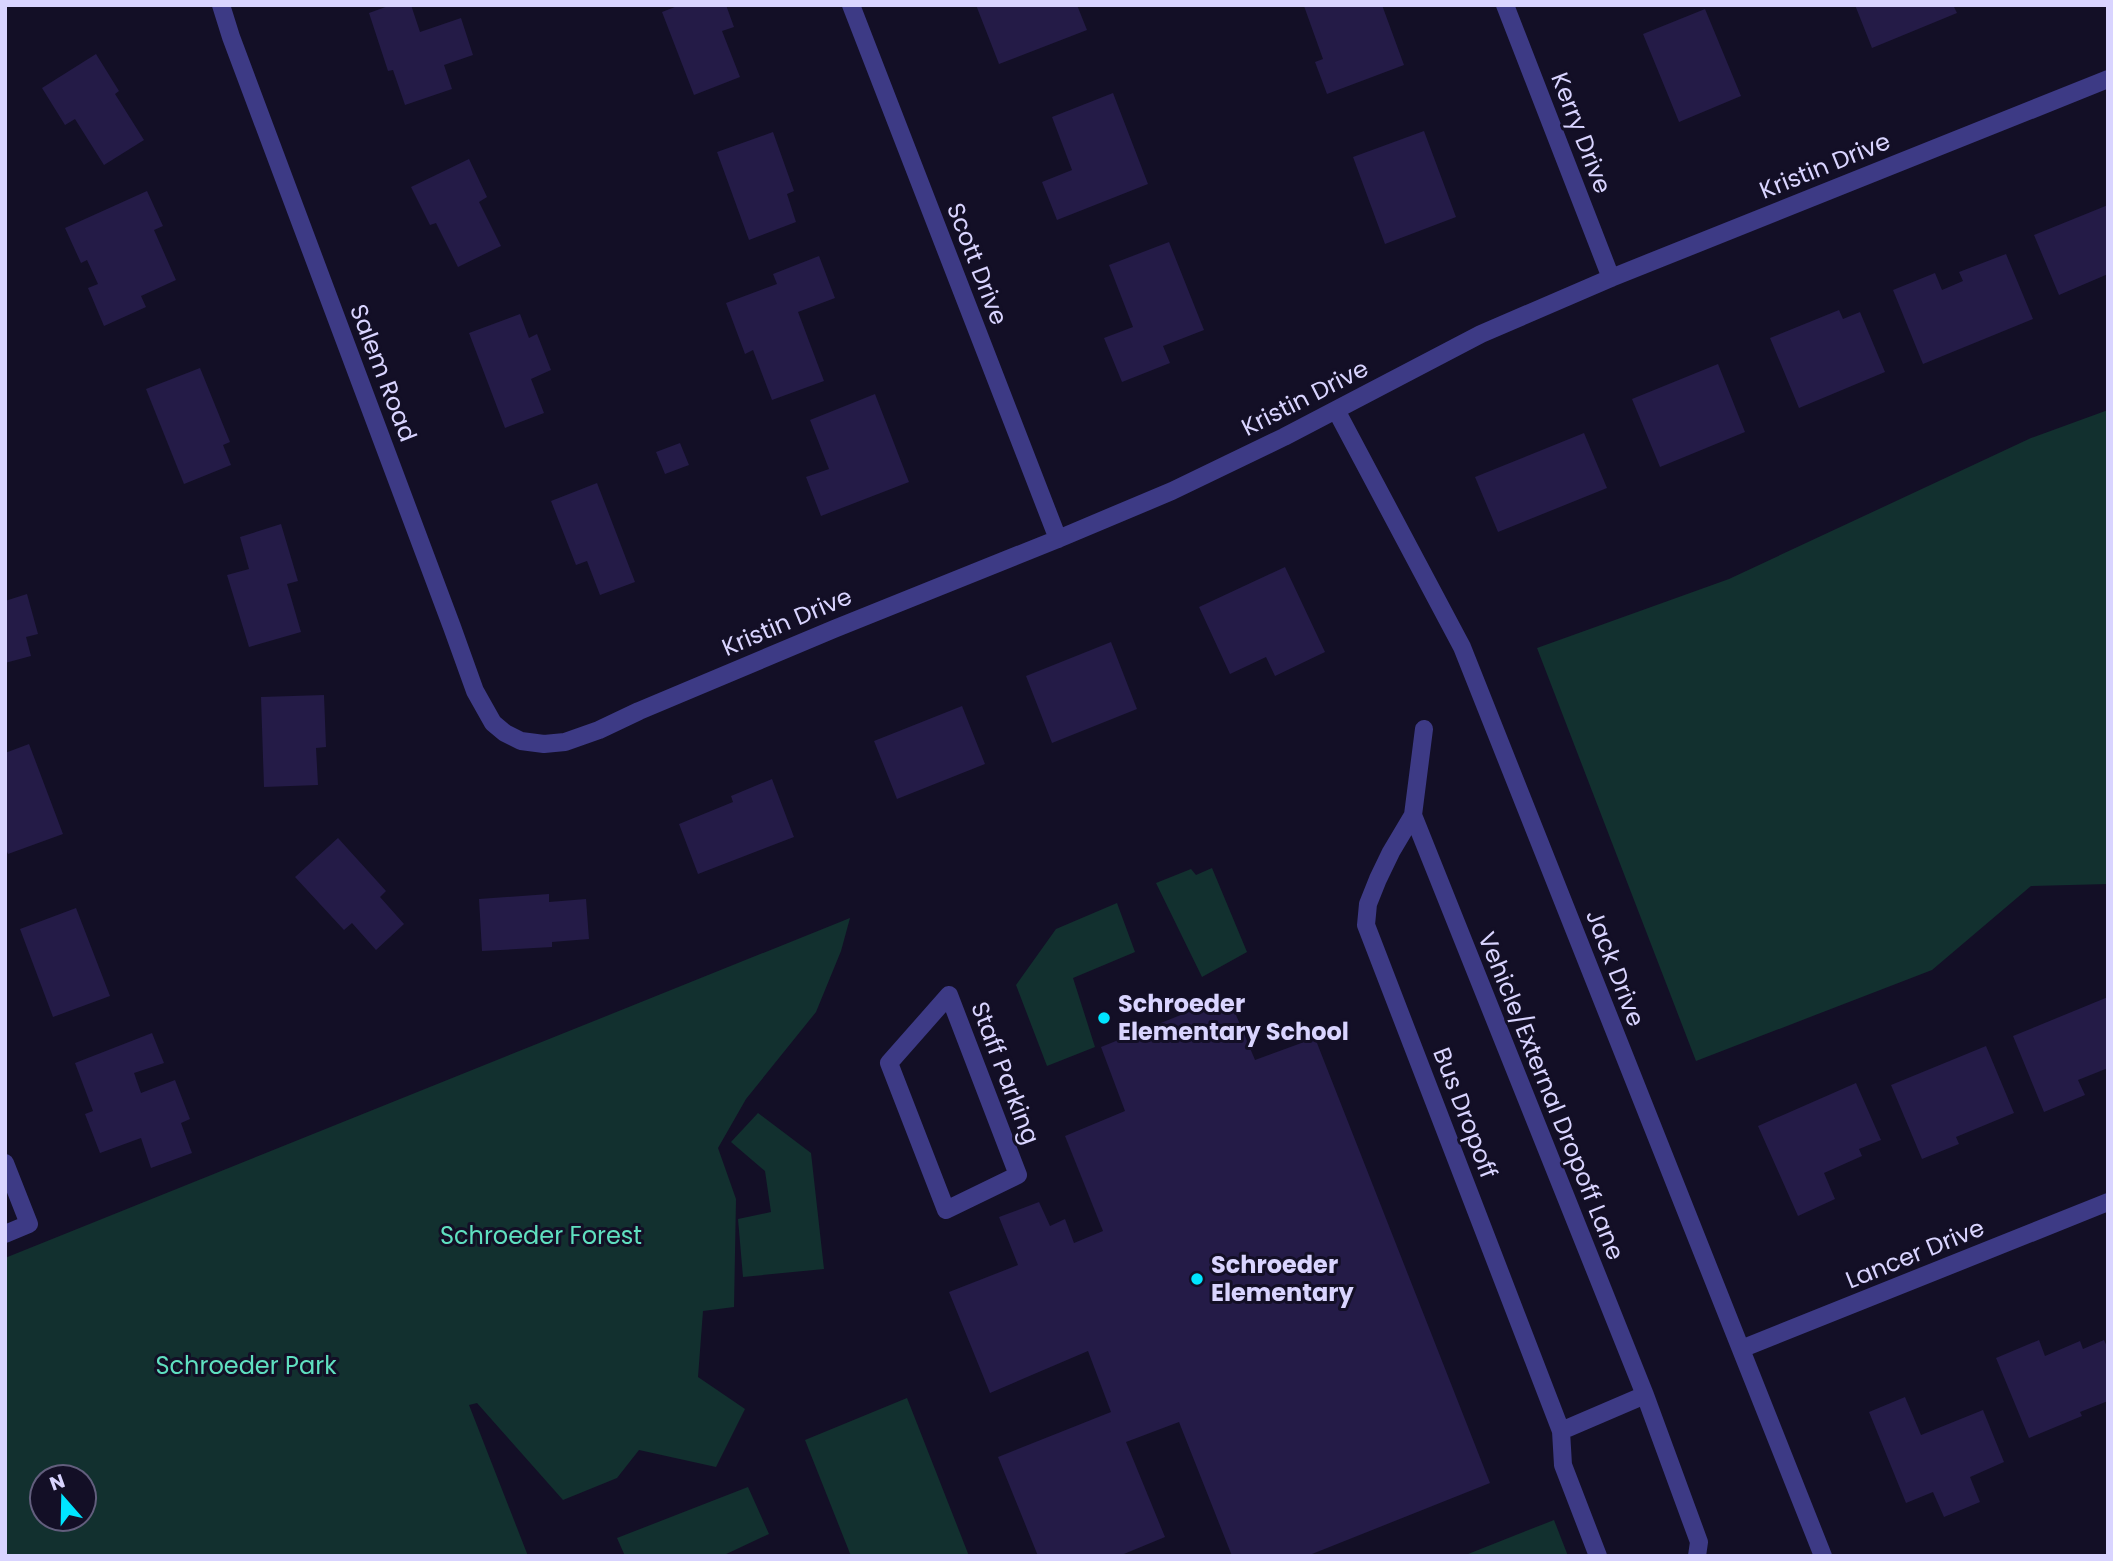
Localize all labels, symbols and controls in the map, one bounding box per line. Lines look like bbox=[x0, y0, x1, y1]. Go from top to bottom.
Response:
street label: Kerry Drive bbox=[1543, 68, 1620, 198]
street label: Kristin Drive bbox=[1754, 124, 1895, 207]
street label: Scott Drive bbox=[939, 198, 1016, 330]
street label: Salem Road bbox=[342, 299, 425, 446]
street label: Kristin Drive bbox=[1236, 351, 1374, 444]
street label: Kristin Drive bbox=[717, 579, 857, 664]
street label: Jack Drive bbox=[1578, 905, 1653, 1031]
street label: Vehicle/External Dropoff Lane bbox=[1470, 927, 1633, 1265]
place label: Schroeder Elementary School bbox=[1118, 987, 1349, 1048]
street label: Staff Parking bbox=[963, 997, 1048, 1149]
marker: Schroeder Elementary School bbox=[1096, 1010, 1112, 1026]
street label: Bus Dropoff bbox=[1425, 1043, 1506, 1183]
street label: Lancer Drive bbox=[1841, 1211, 1989, 1296]
park label: Schroeder Forest bbox=[440, 1219, 642, 1252]
place label: Schroeder Elementary bbox=[1211, 1248, 1355, 1309]
marker: Schroeder Elementary bbox=[1189, 1271, 1205, 1287]
park label: Schroeder Park bbox=[155, 1349, 337, 1382]
north arrow bbox=[28, 1463, 98, 1533]
text: N bbox=[46, 1467, 69, 1498]

